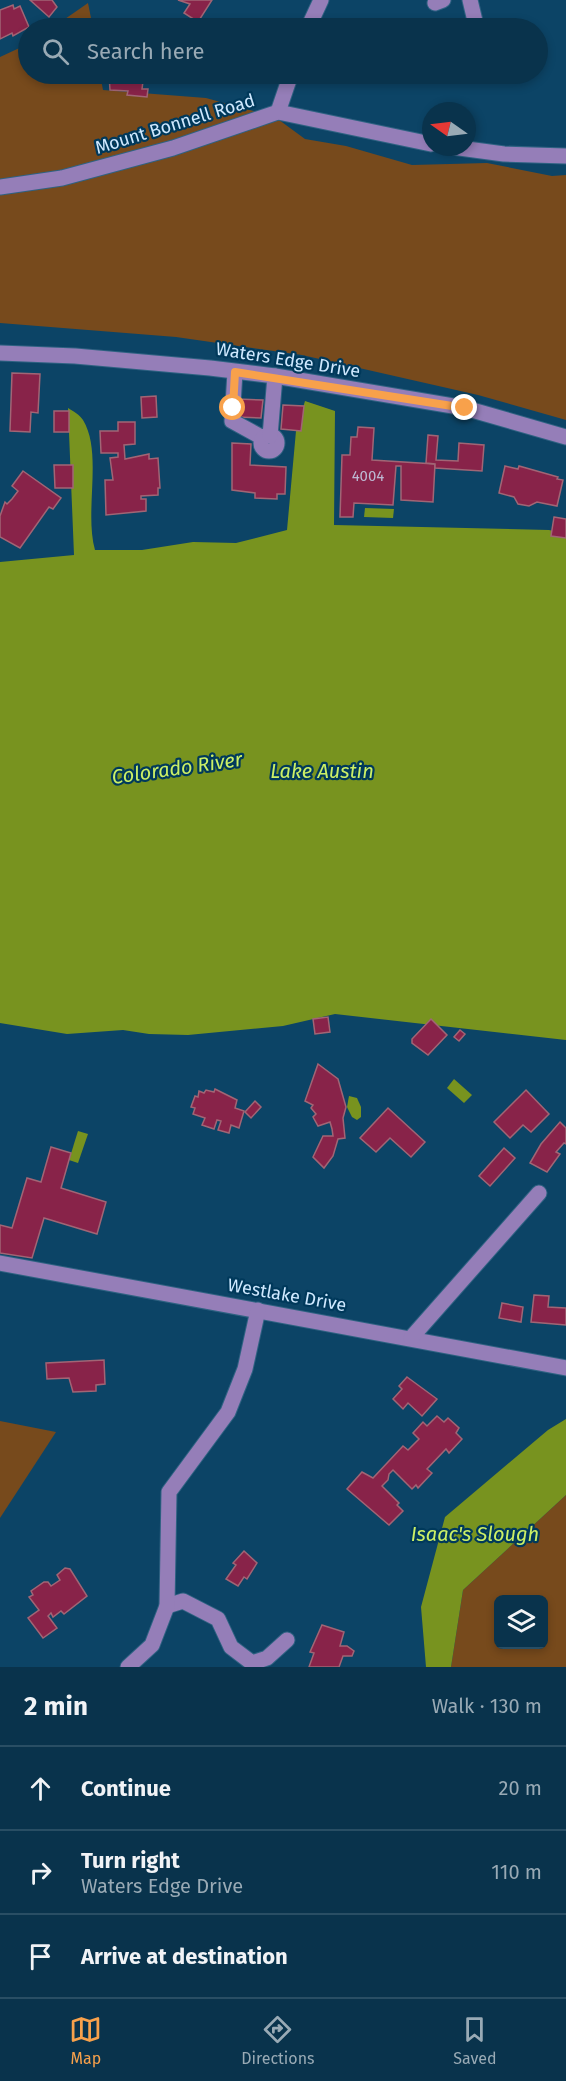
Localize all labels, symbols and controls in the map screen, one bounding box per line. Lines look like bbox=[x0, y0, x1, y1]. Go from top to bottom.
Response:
search box bbox=[18, 18, 548, 84]
icon: search bbox=[39, 35, 72, 68]
text: Search here bbox=[87, 38, 205, 65]
street label: Mount Bonnell Road bbox=[92, 89, 258, 159]
north arrow bbox=[422, 102, 476, 156]
street label: Waters Edge Drive bbox=[214, 338, 362, 382]
route start bbox=[219, 394, 245, 420]
route end bbox=[451, 394, 477, 420]
house number: 4004 bbox=[352, 467, 384, 485]
water label: Colorado River bbox=[110, 747, 245, 789]
water label: Lake Austin bbox=[270, 759, 374, 783]
street label: Westlake Drive bbox=[226, 1274, 348, 1316]
water label: Isaac's Slough bbox=[411, 1522, 539, 1546]
map controls bbox=[494, 1595, 548, 1649]
button: layers bbox=[494, 1595, 548, 1649]
text: 2 min bbox=[24, 1691, 88, 1722]
text: Walk · 130 m bbox=[432, 1694, 542, 1718]
icon: ahead bbox=[24, 1772, 57, 1805]
text: Continue bbox=[81, 1775, 171, 1802]
text: 20 m bbox=[499, 1776, 542, 1800]
text: Turn right bbox=[81, 1847, 180, 1874]
icon: right bbox=[24, 1856, 57, 1889]
text: 110 m bbox=[491, 1860, 542, 1884]
text: Waters Edge Drive bbox=[81, 1874, 243, 1898]
icon: arrive bbox=[24, 1940, 57, 1973]
text: Arrive at destination bbox=[81, 1943, 288, 1970]
tab: Map bbox=[69, 2013, 102, 2068]
tab: Directions bbox=[241, 2013, 315, 2068]
tab: Saved bbox=[453, 2013, 497, 2068]

